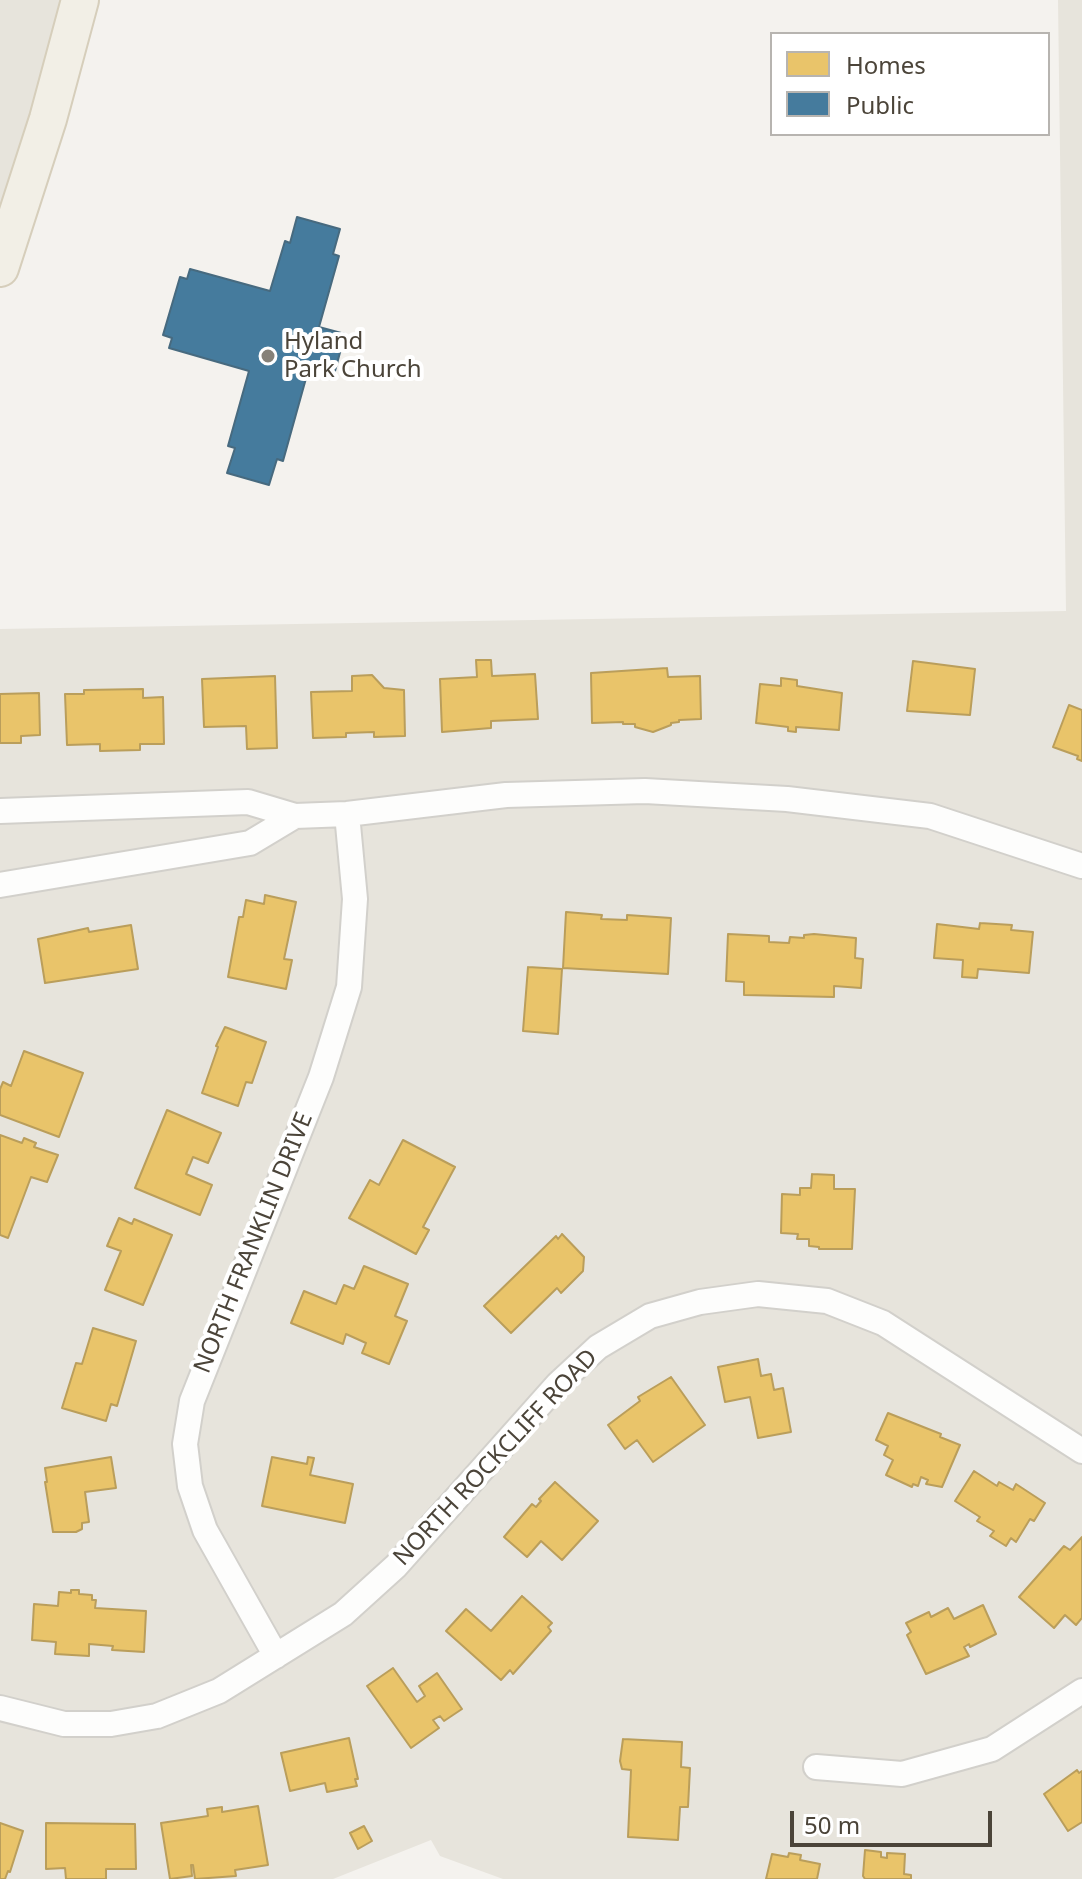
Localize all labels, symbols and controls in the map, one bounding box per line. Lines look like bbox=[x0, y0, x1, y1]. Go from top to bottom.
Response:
legend bbox=[770, 32, 1050, 136]
text: Homes bbox=[846, 48, 926, 81]
text: Public bbox=[846, 88, 914, 121]
place label: Hyland Park Church bbox=[284, 328, 422, 384]
marker: Hyland Park Church bbox=[259, 347, 277, 365]
street label: NORTH FRANKLIN DRIVE bbox=[188, 1108, 320, 1378]
street label: NORTH ROCKCLIFF ROAD bbox=[388, 1344, 604, 1572]
scale bar bbox=[794, 1795, 996, 1845]
text: 50 m bbox=[804, 1808, 860, 1841]

